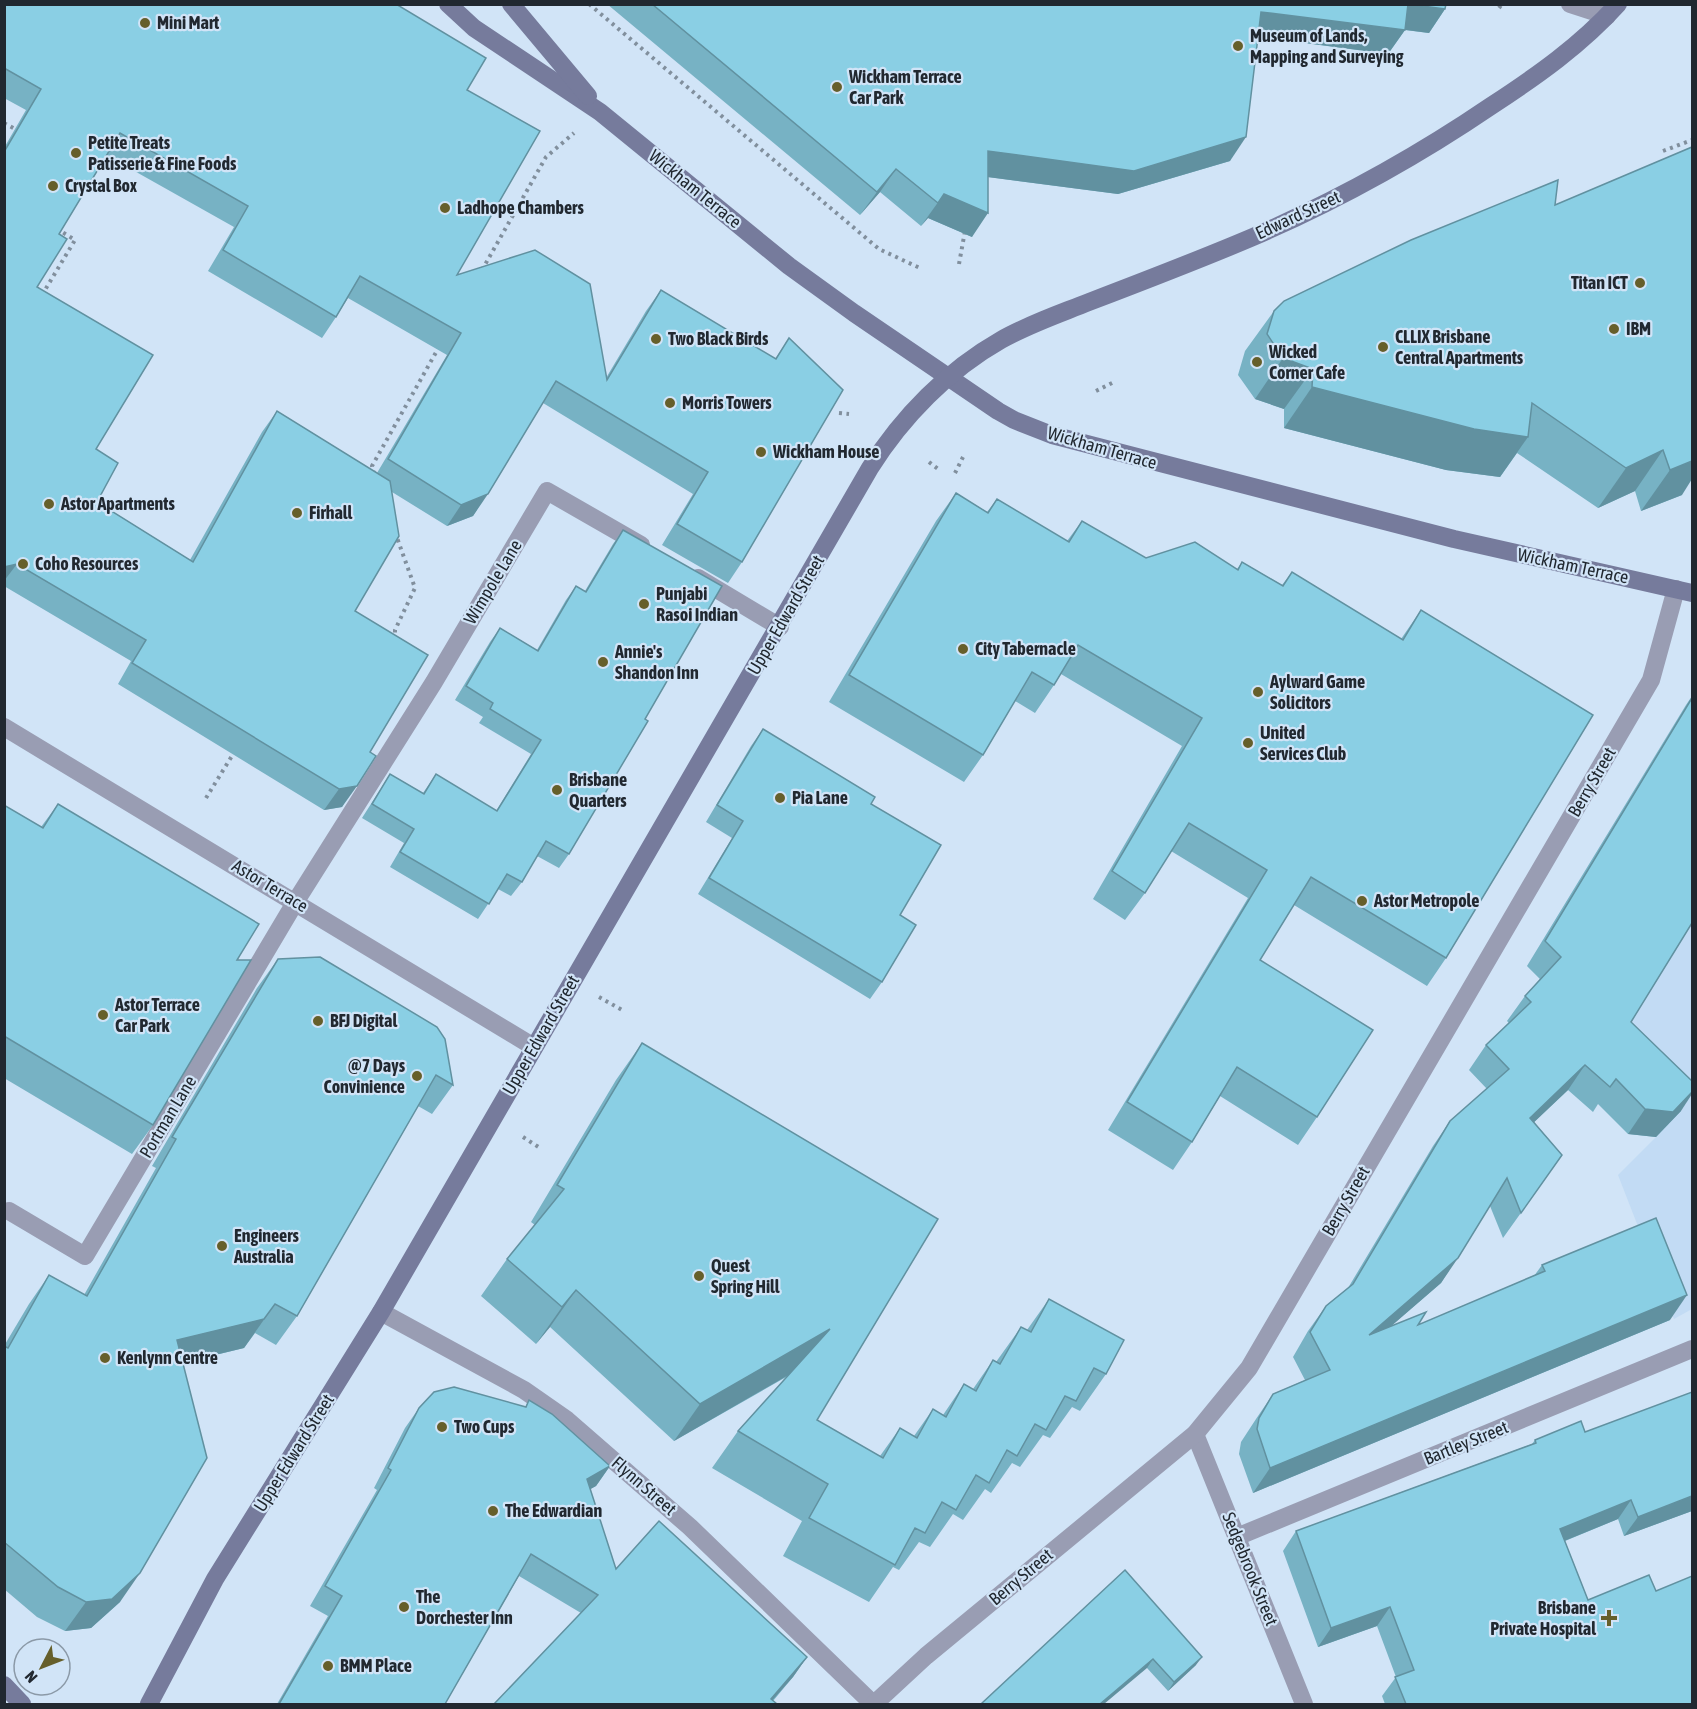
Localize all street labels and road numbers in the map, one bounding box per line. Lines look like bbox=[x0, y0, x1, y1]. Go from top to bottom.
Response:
street label: Wickham Terrace bbox=[645, 145, 746, 232]
street label: Edward Street bbox=[1252, 186, 1343, 243]
street label: Wickham Terrace bbox=[1045, 422, 1159, 473]
street label: Wimpole Lane bbox=[459, 536, 526, 628]
street label: Wickham Terrace bbox=[1516, 544, 1630, 588]
street label: Upper Edward Street bbox=[743, 551, 828, 678]
street label: Berry Street bbox=[1563, 743, 1620, 820]
street label: Astor Terrace bbox=[228, 855, 312, 916]
street label: Upper Edward Street bbox=[498, 971, 583, 1098]
street label: Portman Lane bbox=[135, 1072, 200, 1162]
street label: Berry Street bbox=[1317, 1162, 1374, 1239]
street label: Upper Edward Street bbox=[249, 1390, 338, 1515]
street label: Bartley Street bbox=[1421, 1416, 1511, 1469]
street label: Flynn Street bbox=[608, 1452, 681, 1519]
street label: Sedgebrook Street bbox=[1218, 1509, 1283, 1629]
street label: Berry Street bbox=[985, 1544, 1057, 1609]

